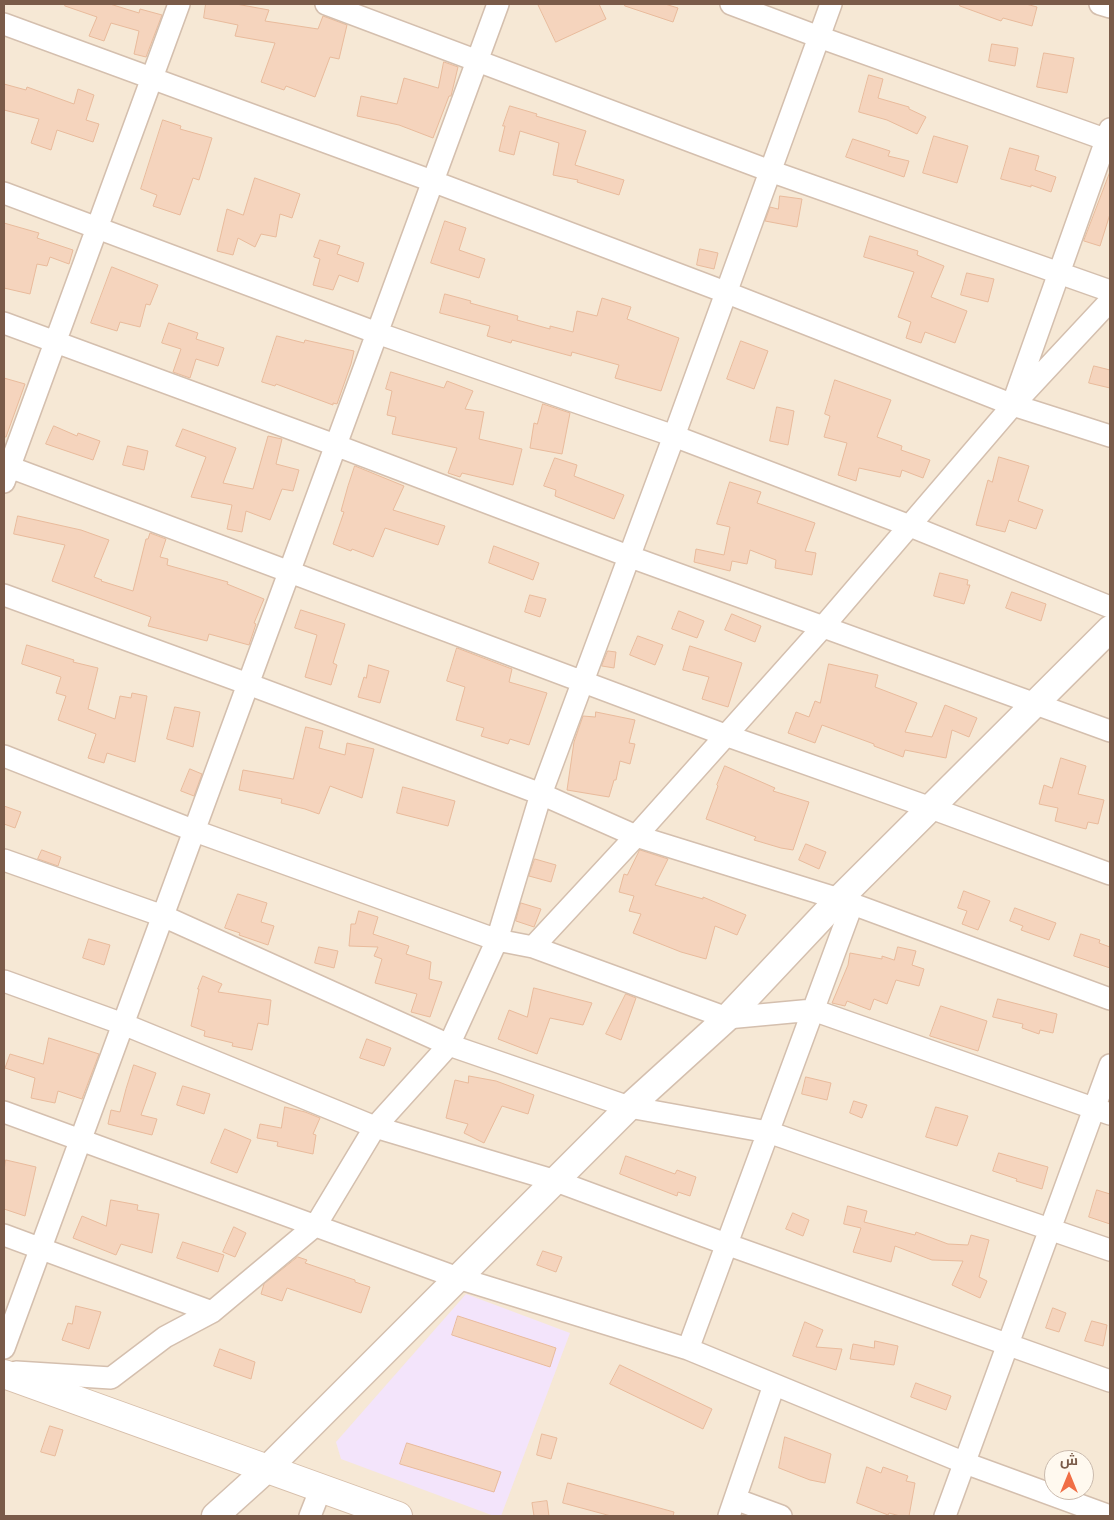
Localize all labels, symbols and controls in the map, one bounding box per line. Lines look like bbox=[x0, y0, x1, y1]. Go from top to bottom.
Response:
north arrow bbox=[1044, 1450, 1094, 1500]
text: ش bbox=[1060, 1452, 1078, 1469]

